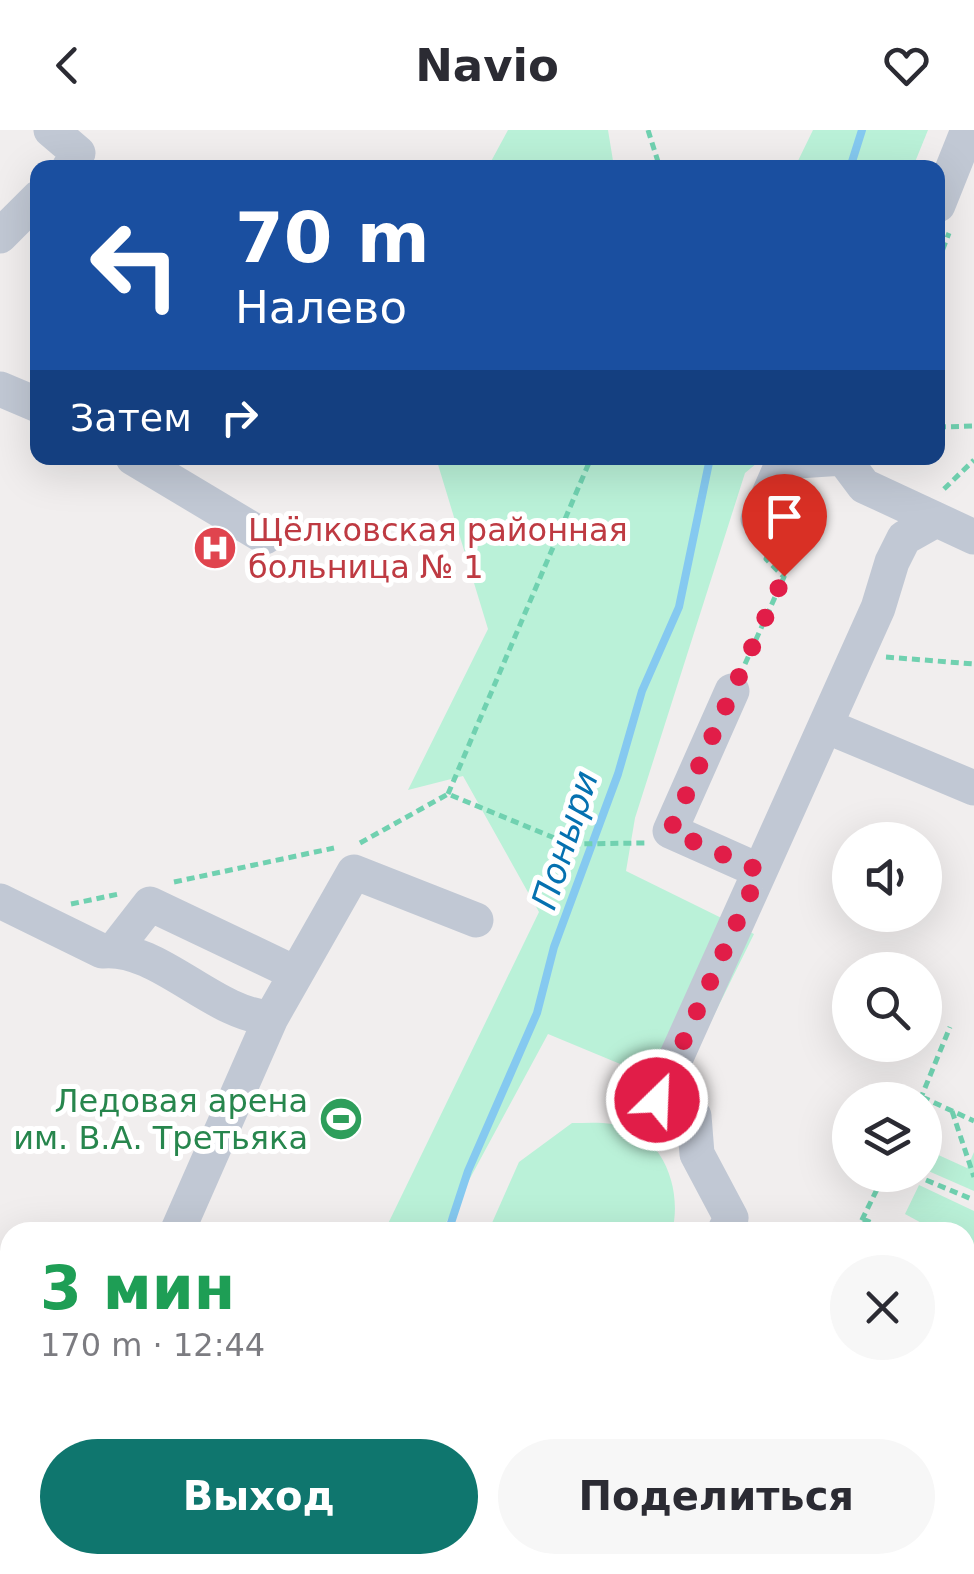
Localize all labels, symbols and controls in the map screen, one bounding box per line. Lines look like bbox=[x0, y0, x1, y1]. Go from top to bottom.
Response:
icon: back bbox=[40, 38, 95, 93]
icon: heart bbox=[879, 38, 934, 93]
text: Navio bbox=[415, 39, 559, 92]
text: 70 m bbox=[235, 197, 430, 279]
icon: left bbox=[70, 200, 200, 330]
text: Налево bbox=[235, 281, 407, 334]
icon: right bbox=[212, 390, 267, 445]
text: Затем bbox=[70, 396, 192, 440]
pin bbox=[742, 474, 827, 577]
icon: arrive bbox=[757, 489, 812, 544]
place label: Щёлковская районная больница № 1 bbox=[248, 511, 628, 586]
hospital icon: Щёлковская районная больница № 1 bbox=[192, 525, 238, 571]
water label: Поныри bbox=[524, 766, 606, 914]
map controls bbox=[832, 822, 942, 1192]
button: sound bbox=[832, 822, 942, 932]
button: search bbox=[832, 952, 942, 1062]
position arrow bbox=[605, 1048, 709, 1152]
place label: Ледовая арена им. В.А. Третьяка bbox=[13, 1082, 308, 1157]
button: layers bbox=[832, 1082, 942, 1192]
sports icon: Ледовая арена им. В.А. Третьяка bbox=[318, 1096, 364, 1142]
text: 3 мин bbox=[40, 1253, 235, 1323]
button: close bbox=[830, 1255, 935, 1360]
text: 170 m · 12:44 bbox=[40, 1326, 265, 1364]
button: Выход bbox=[40, 1439, 478, 1554]
button: Поделиться bbox=[498, 1439, 935, 1554]

